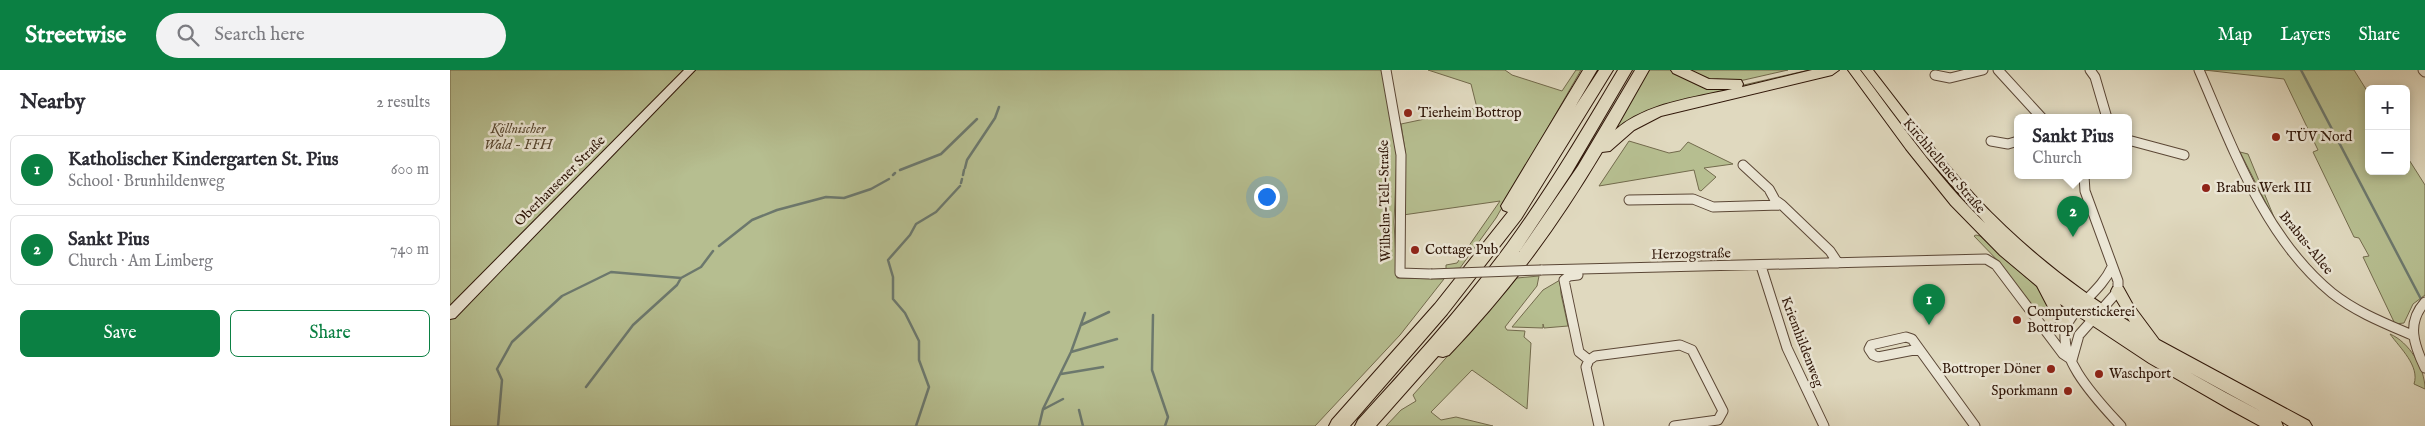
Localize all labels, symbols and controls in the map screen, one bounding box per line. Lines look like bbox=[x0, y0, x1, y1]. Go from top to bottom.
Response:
search box bbox=[156, 13, 506, 58]
text: Streetwise bbox=[25, 20, 126, 51]
icon: search bbox=[174, 21, 202, 49]
text: Search here bbox=[214, 23, 305, 47]
text: Map bbox=[2218, 24, 2252, 47]
text: Layers bbox=[2280, 24, 2331, 47]
text: Share bbox=[2359, 24, 2400, 47]
map controls bbox=[2365, 85, 2410, 175]
button: + bbox=[2365, 85, 2410, 130]
text: Nearby bbox=[20, 89, 85, 116]
text: 2 results bbox=[376, 93, 430, 113]
place label: Tierheim Bottrop bbox=[1418, 104, 1522, 122]
marker: Tierheim Bottrop bbox=[1402, 107, 1414, 119]
popup bbox=[2014, 114, 2132, 179]
street label: Kirchhellener Straße bbox=[1899, 115, 1990, 218]
park label: Köllnischer Wald - FFH bbox=[484, 120, 554, 154]
text: Sankt Pius bbox=[2032, 125, 2114, 149]
place label: TÜV Nord bbox=[2286, 127, 2353, 146]
button: − bbox=[2365, 130, 2410, 175]
street label: Oberhausener Straße bbox=[511, 131, 610, 230]
marker: TÜV Nord bbox=[2270, 131, 2282, 143]
street label: Wilhelm-Tell-Straße bbox=[1375, 139, 1395, 262]
text: Katholischer Kindergarten St. Pius bbox=[68, 148, 338, 172]
text: Church bbox=[2032, 149, 2082, 169]
text: 1 bbox=[34, 160, 40, 180]
text: 600 m bbox=[391, 160, 429, 180]
text: School · Brunhildenweg bbox=[68, 172, 225, 192]
place label: Brabus Werk III bbox=[2216, 179, 2312, 197]
marker: Brabus Werk III bbox=[2200, 182, 2212, 194]
your location bbox=[1254, 184, 1280, 210]
pin: 2 bbox=[2057, 196, 2089, 237]
street label: Brabus-Allee bbox=[2275, 208, 2337, 279]
text: Sankt Pius bbox=[68, 228, 149, 252]
text: 2 bbox=[33, 240, 41, 260]
text: 740 m bbox=[390, 240, 429, 260]
place label: Cottage Pub bbox=[1425, 241, 1498, 259]
marker: Cottage Pub bbox=[1409, 244, 1421, 256]
street label: Herzogstraße bbox=[1651, 244, 1732, 264]
text: Church · Am Limberg bbox=[68, 252, 213, 272]
pin: 1 bbox=[1913, 284, 1945, 325]
street label: Kriemhildenweg bbox=[1776, 294, 1828, 390]
place label: Computerstickerei Bottrop bbox=[2027, 303, 2135, 337]
button: Save bbox=[20, 310, 220, 357]
button: Share bbox=[230, 310, 430, 357]
marker: Computerstickerei Bottrop bbox=[2011, 314, 2023, 326]
place label: Bottroper Döner bbox=[1942, 360, 2041, 378]
marker: Bottroper Döner bbox=[2045, 363, 2057, 375]
place label: Waschport bbox=[2109, 365, 2171, 383]
marker: Waschport bbox=[2093, 368, 2105, 380]
place label: Sporkmann bbox=[1991, 382, 2059, 400]
marker: Sporkmann bbox=[2062, 385, 2074, 397]

